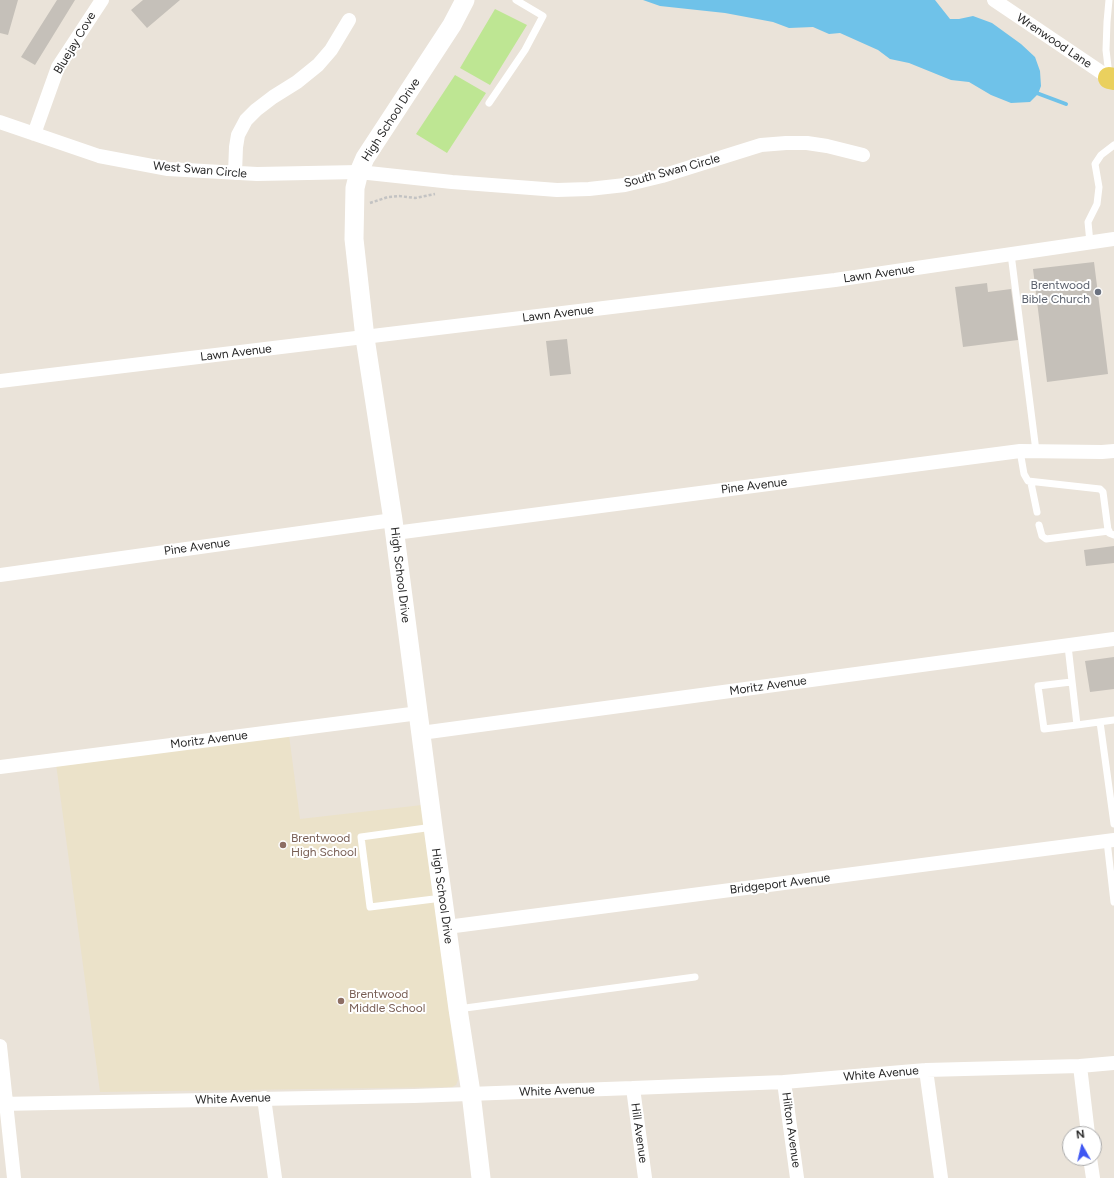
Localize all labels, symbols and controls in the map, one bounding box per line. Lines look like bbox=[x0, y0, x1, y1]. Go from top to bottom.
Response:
street label: Bluejay Cove bbox=[51, 9, 99, 77]
street label: Wrenwood Lane bbox=[1014, 11, 1094, 71]
street label: High School Drive bbox=[359, 76, 423, 164]
street label: South Swan Circle bbox=[622, 151, 722, 191]
street label: West Swan Circle bbox=[152, 159, 248, 181]
street label: Lawn Avenue bbox=[842, 262, 916, 286]
place label: Brentwood Bible Church bbox=[1021, 278, 1090, 306]
marker: Brentwood Bible Church bbox=[1093, 287, 1103, 297]
street label: Lawn Avenue bbox=[521, 302, 595, 326]
street label: Lawn Avenue bbox=[199, 341, 273, 365]
street label: Pine Avenue bbox=[720, 475, 788, 497]
street label: High School Drive bbox=[387, 526, 413, 624]
street label: Pine Avenue bbox=[163, 535, 231, 559]
street label: Moritz Avenue bbox=[728, 673, 808, 699]
street label: Moritz Avenue bbox=[169, 728, 249, 752]
place label: Brentwood High School bbox=[291, 831, 357, 859]
marker: Brentwood High School bbox=[278, 840, 288, 850]
street label: High School Drive bbox=[428, 847, 456, 945]
street label: Bridgeport Avenue bbox=[729, 871, 831, 897]
place label: Brentwood Middle School bbox=[349, 987, 425, 1015]
marker: Brentwood Middle School bbox=[336, 996, 346, 1006]
street label: White Avenue bbox=[843, 1064, 919, 1084]
street label: White Avenue bbox=[519, 1082, 595, 1100]
street label: White Avenue bbox=[195, 1090, 271, 1108]
street label: Hilton Avenue bbox=[779, 1091, 803, 1169]
street label: Hill Avenue bbox=[628, 1102, 650, 1164]
north arrow bbox=[1062, 1126, 1102, 1166]
text: N bbox=[1075, 1128, 1086, 1142]

